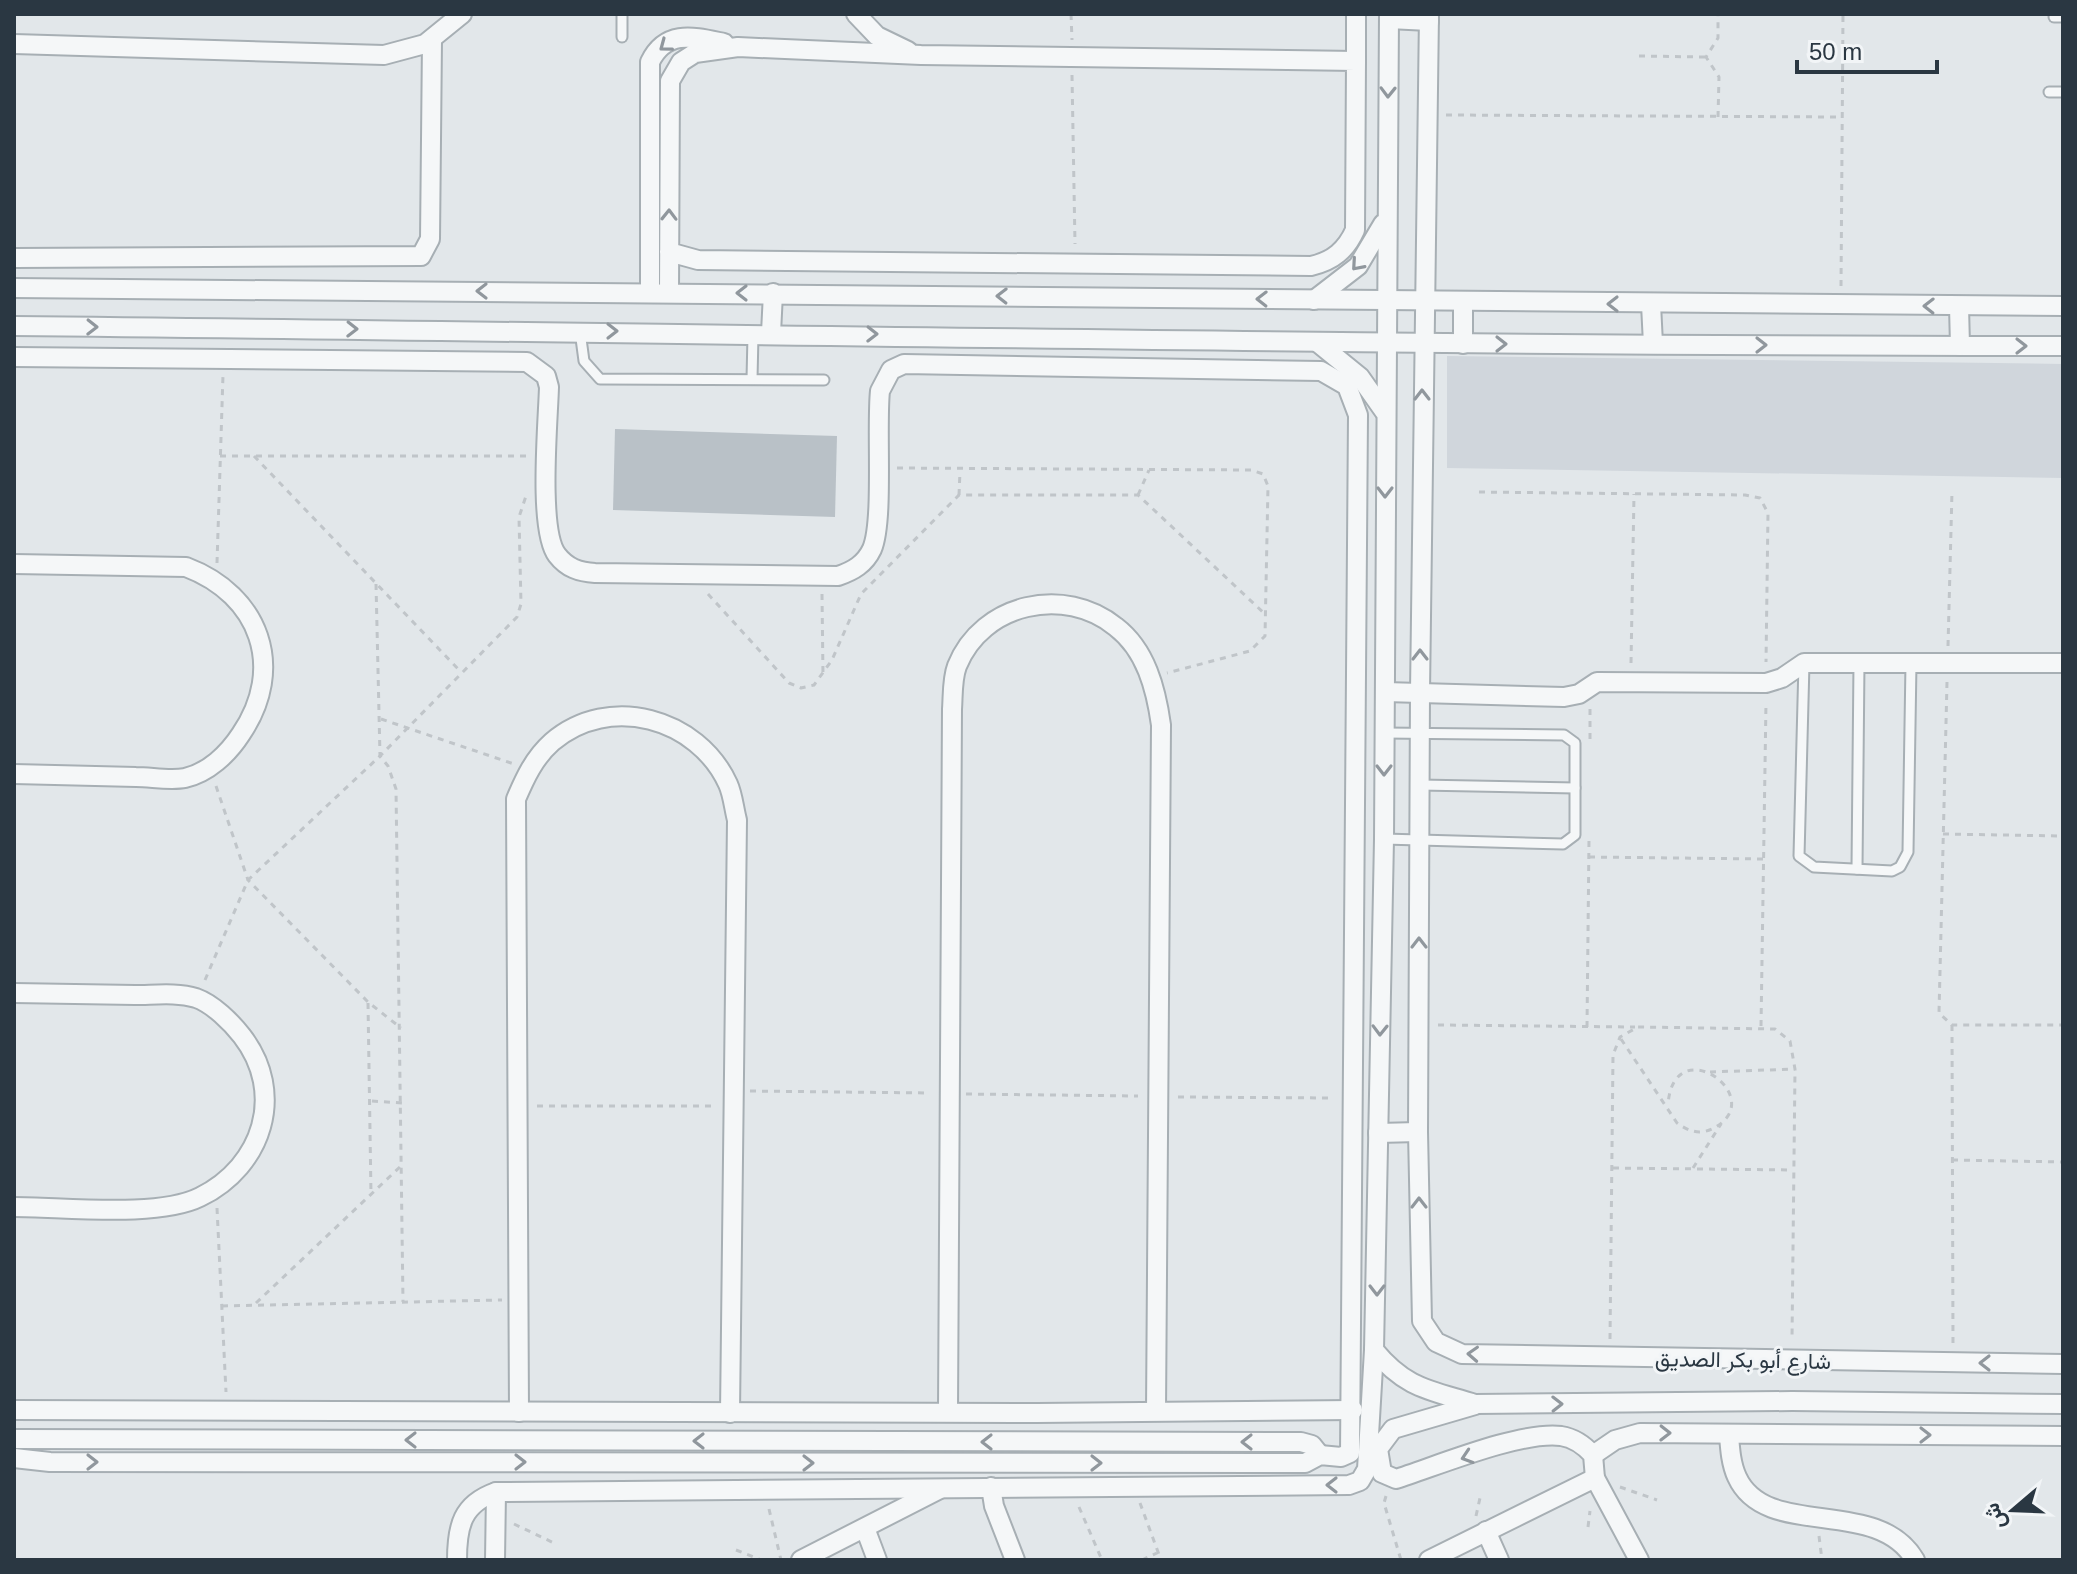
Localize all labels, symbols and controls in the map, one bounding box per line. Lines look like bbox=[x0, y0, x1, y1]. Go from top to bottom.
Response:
scale bar bbox=[1797, 24, 1937, 74]
one-way arrow bbox=[659, 36, 674, 51]
text: 50 m bbox=[1809, 38, 1862, 65]
one-way arrow bbox=[1379, 86, 1397, 99]
one-way arrow bbox=[660, 208, 678, 221]
one-way arrow bbox=[1353, 256, 1367, 271]
one-way arrow bbox=[475, 282, 488, 300]
one-way arrow bbox=[735, 284, 748, 302]
one-way arrow bbox=[995, 287, 1008, 305]
one-way arrow bbox=[1255, 290, 1268, 308]
one-way arrow bbox=[1606, 295, 1619, 313]
one-way arrow bbox=[1922, 297, 1935, 314]
one-way arrow bbox=[86, 318, 99, 336]
one-way arrow bbox=[346, 320, 359, 338]
one-way arrow bbox=[606, 322, 619, 340]
one-way arrow bbox=[866, 326, 879, 343]
one-way arrow bbox=[1495, 335, 1508, 353]
one-way arrow bbox=[1755, 336, 1768, 354]
one-way arrow bbox=[2015, 337, 2028, 355]
one-way arrow bbox=[1413, 388, 1431, 401]
one-way arrow bbox=[1376, 486, 1394, 499]
one-way arrow bbox=[1411, 648, 1429, 661]
one-way arrow bbox=[1375, 764, 1393, 777]
one-way arrow bbox=[1410, 936, 1428, 949]
one-way arrow bbox=[1372, 1024, 1389, 1037]
one-way arrow bbox=[1410, 1196, 1428, 1209]
one-way arrow bbox=[1368, 1284, 1386, 1297]
one-way arrow bbox=[1466, 1346, 1479, 1363]
street label: شارع أبو بكر الصديق bbox=[1655, 1346, 1831, 1376]
one-way arrow bbox=[1978, 1354, 1991, 1372]
one-way arrow bbox=[1551, 1395, 1564, 1413]
one-way arrow bbox=[1659, 1425, 1672, 1442]
one-way arrow bbox=[1919, 1427, 1932, 1444]
one-way arrow bbox=[404, 1431, 417, 1449]
one-way arrow bbox=[692, 1432, 705, 1449]
one-way arrow bbox=[980, 1433, 993, 1450]
one-way arrow bbox=[1240, 1433, 1253, 1451]
one-way arrow bbox=[1461, 1447, 1475, 1463]
one-way arrow bbox=[86, 1453, 99, 1471]
one-way arrow bbox=[514, 1453, 527, 1471]
one-way arrow bbox=[802, 1454, 815, 1472]
one-way arrow bbox=[1090, 1454, 1103, 1472]
north arrow bbox=[1973, 1470, 2053, 1550]
one-way arrow bbox=[1325, 1476, 1338, 1494]
text: ش bbox=[1978, 1499, 2012, 1533]

